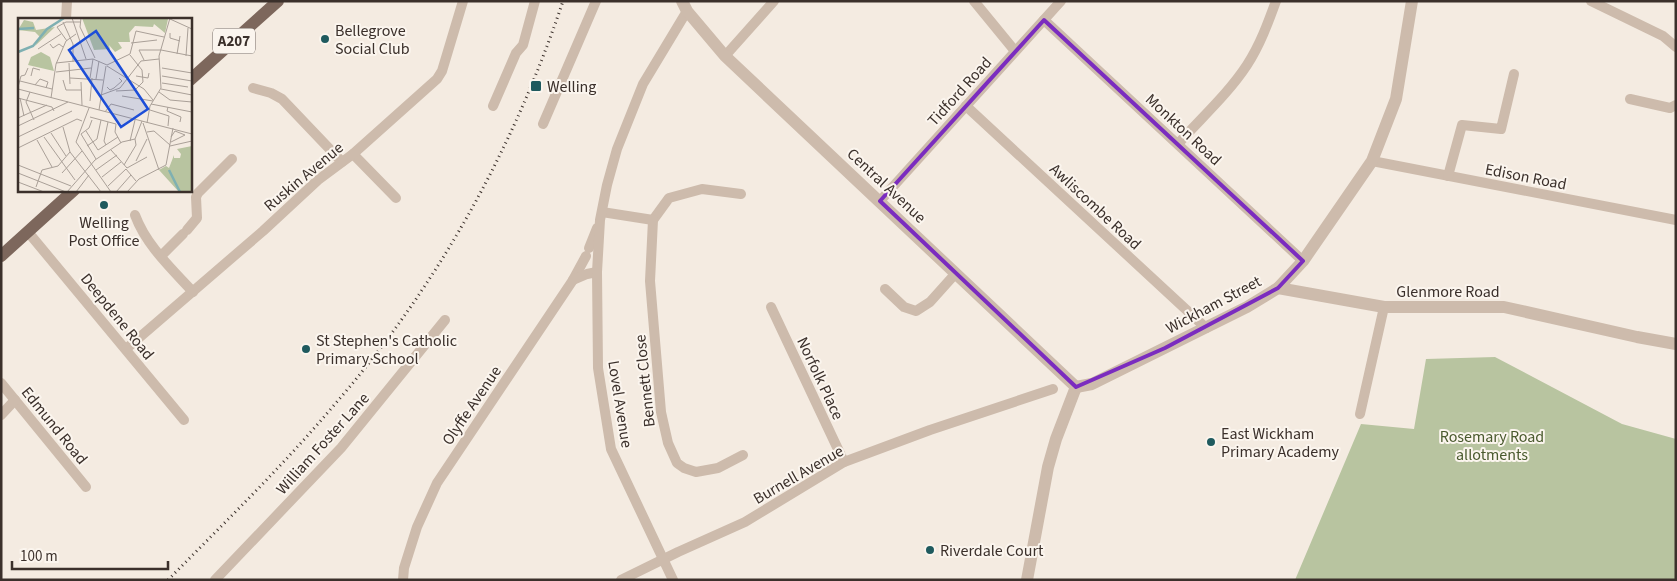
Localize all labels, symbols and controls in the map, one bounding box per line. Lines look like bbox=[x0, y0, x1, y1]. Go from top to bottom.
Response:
inset map bbox=[18, 18, 191, 191]
place label: Bellegrove Social Club bbox=[335, 20, 410, 60]
road number: A207 bbox=[213, 28, 255, 54]
marker: Bellegrove Social Club bbox=[319, 33, 331, 45]
street label: Tidford Road bbox=[923, 52, 997, 131]
place label: Welling bbox=[547, 76, 596, 98]
marker: Welling bbox=[529, 79, 543, 93]
street label: Monkton Road bbox=[1140, 89, 1226, 171]
street label: Ruskin Avenue bbox=[259, 137, 348, 217]
street label: Central Avenue bbox=[842, 143, 931, 228]
street label: Awliscombe Road bbox=[1045, 158, 1146, 255]
street label: Edison Road bbox=[1483, 158, 1569, 196]
marker: Welling Post Office bbox=[98, 199, 110, 211]
place label: Welling Post Office bbox=[69, 212, 140, 252]
street label: Deepdene Road bbox=[75, 269, 159, 365]
street label: Wickham Street bbox=[1162, 270, 1266, 339]
street label: Glenmore Road bbox=[1396, 281, 1500, 303]
place label: St Stephen's Catholic Primary School bbox=[316, 330, 457, 370]
street label: Norfolk Place bbox=[791, 333, 849, 423]
street label: Bennett Close bbox=[629, 334, 661, 428]
marker: St Stephen's Catholic Primary School bbox=[300, 343, 312, 355]
street label: Lovel Avenue bbox=[602, 359, 638, 449]
street label: Olyffe Avenue bbox=[437, 361, 507, 450]
street label: Edmund Road bbox=[16, 382, 92, 469]
street label: William Foster Lane bbox=[271, 388, 375, 499]
place label: East Wickham Primary Academy bbox=[1221, 423, 1339, 463]
park label: Rosemary Road allotments bbox=[1440, 426, 1544, 466]
marker: East Wickham Primary Academy bbox=[1205, 436, 1217, 448]
street label: Burnell Avenue bbox=[749, 440, 848, 510]
scale bar bbox=[12, 538, 169, 570]
place label: Riverdale Court bbox=[940, 540, 1044, 562]
marker: Riverdale Court bbox=[924, 544, 936, 556]
text: 100 m bbox=[20, 546, 58, 567]

